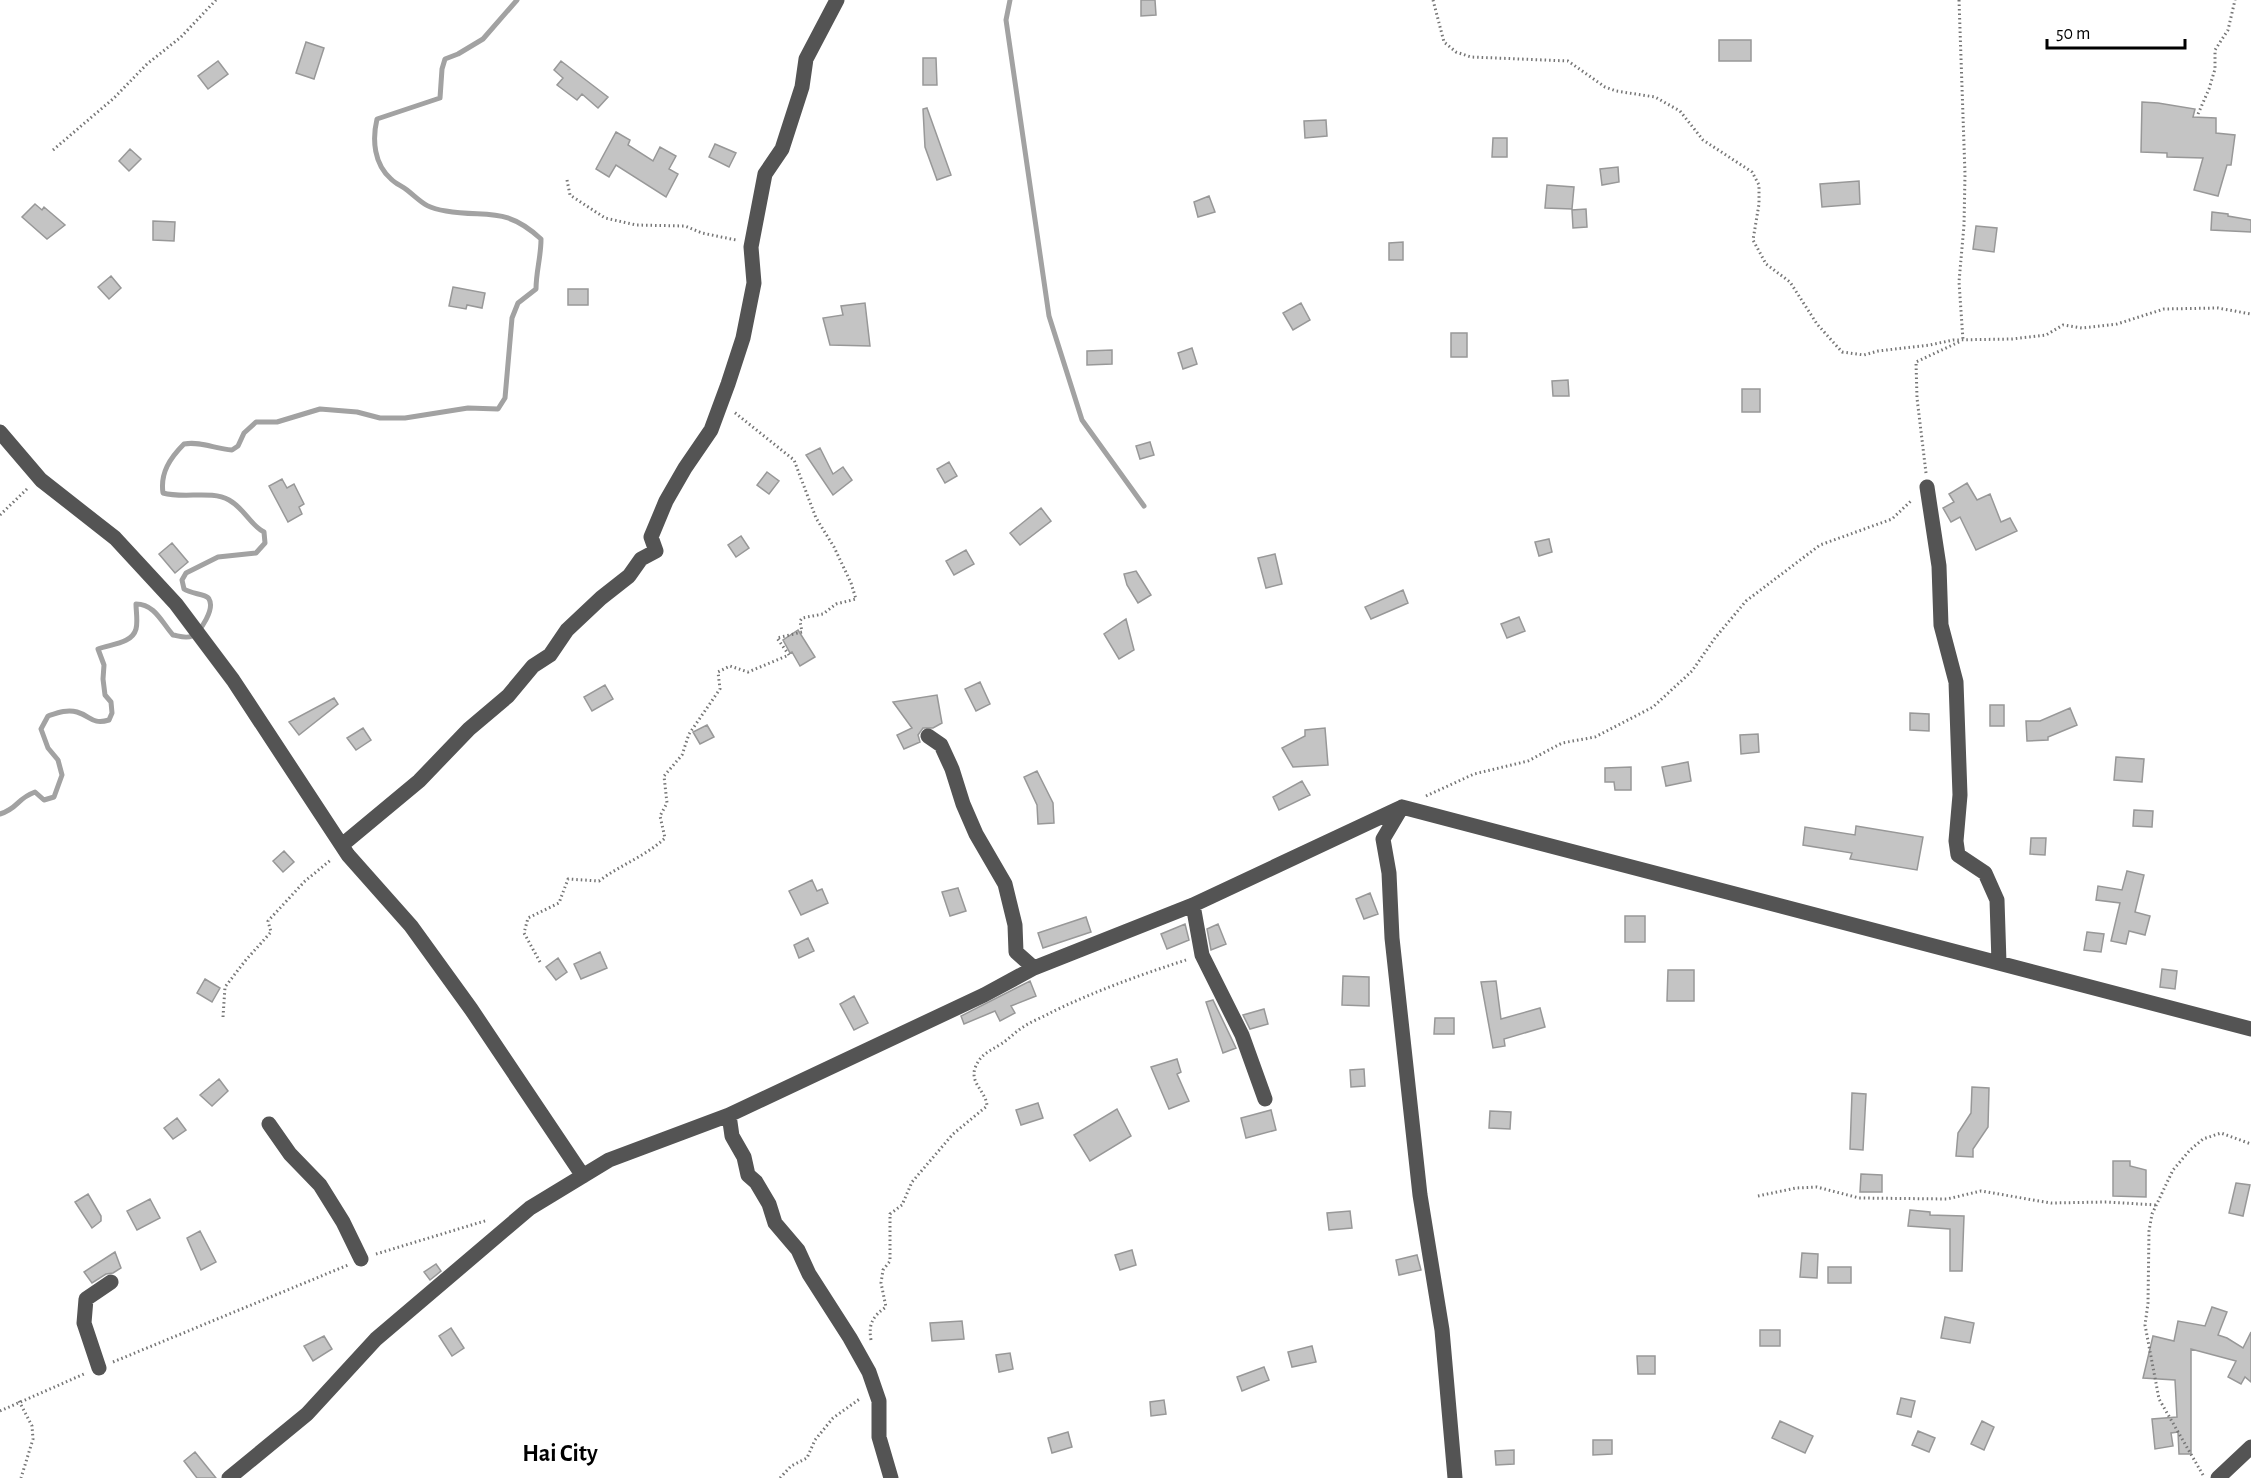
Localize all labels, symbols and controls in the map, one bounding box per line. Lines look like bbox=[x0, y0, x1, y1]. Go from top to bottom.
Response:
scale bar bbox=[2047, 12, 2185, 50]
text: 50 m bbox=[2056, 25, 2090, 43]
district label: Hai City bbox=[522, 1442, 598, 1466]

